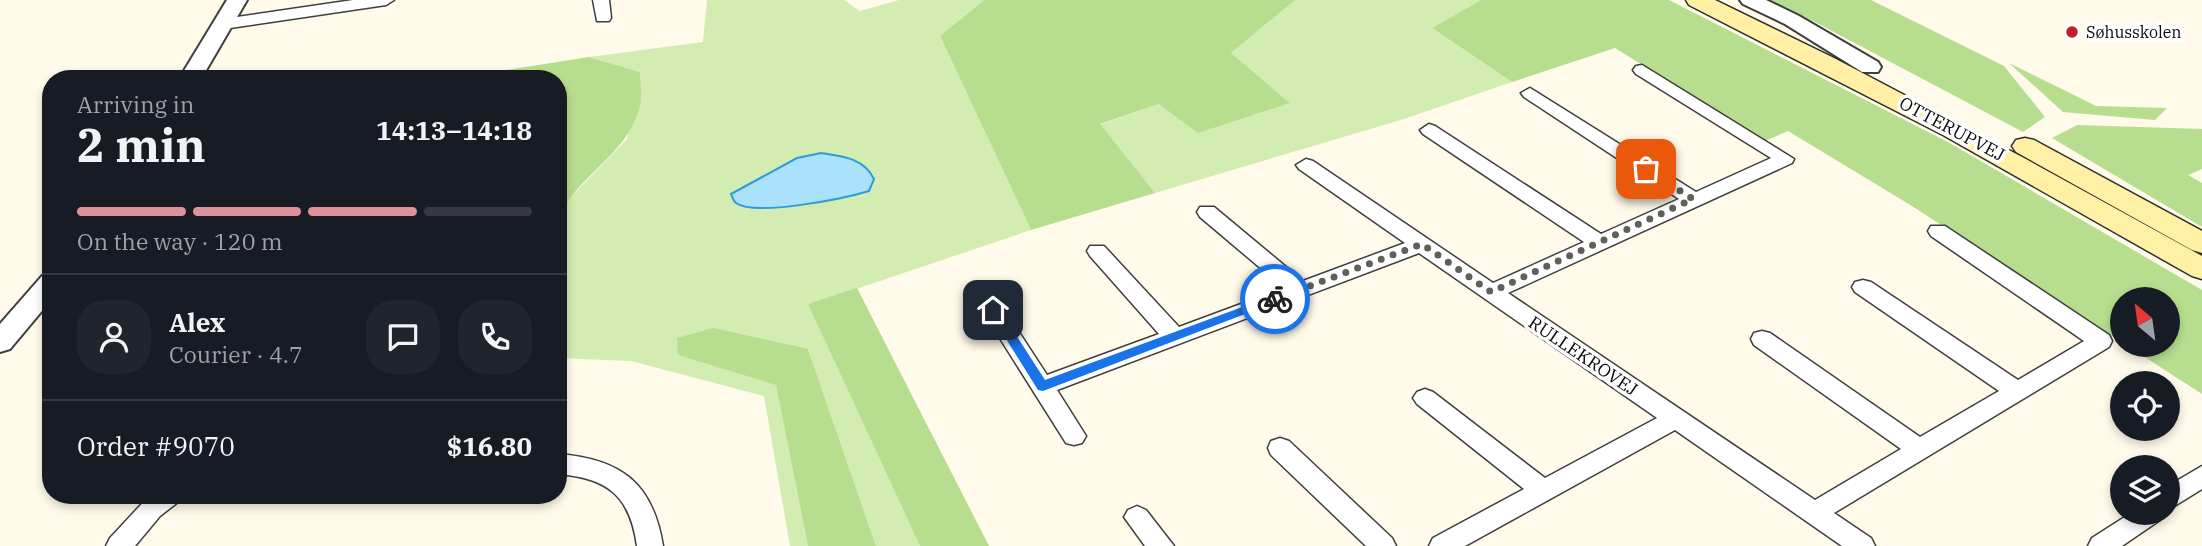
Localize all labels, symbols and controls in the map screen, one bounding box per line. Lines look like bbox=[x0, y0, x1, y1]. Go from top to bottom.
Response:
place label: Søhusskolen bbox=[2086, 22, 2182, 42]
marker: Søhusskolen bbox=[2064, 24, 2080, 40]
text: Arriving in bbox=[77, 89, 194, 119]
street label: OTTERUPVEJ bbox=[1896, 91, 2009, 166]
text: 14:13–14:18 bbox=[376, 113, 532, 147]
text: 2 min bbox=[77, 115, 206, 175]
pin bbox=[1616, 139, 1676, 199]
icon: bag bbox=[1627, 150, 1665, 188]
text: On the way · 120 m bbox=[77, 226, 283, 256]
courier bbox=[1240, 264, 1310, 334]
pin bbox=[963, 280, 1023, 340]
icon: bike bbox=[1256, 280, 1294, 318]
north arrow bbox=[2110, 287, 2180, 357]
map controls bbox=[2110, 287, 2180, 525]
icon: home bbox=[974, 291, 1012, 329]
button: person bbox=[77, 300, 151, 374]
button: chat bbox=[366, 300, 440, 374]
button: phone bbox=[458, 300, 532, 374]
text: Alex bbox=[169, 305, 225, 339]
street label: RULLEKROVEJ bbox=[1524, 311, 1642, 401]
text: Courier · 4.7 bbox=[169, 339, 303, 369]
button: locate bbox=[2110, 371, 2180, 441]
text: Order #9070 bbox=[77, 429, 235, 463]
text: $16.80 bbox=[447, 429, 532, 463]
button: layers bbox=[2110, 455, 2180, 525]

